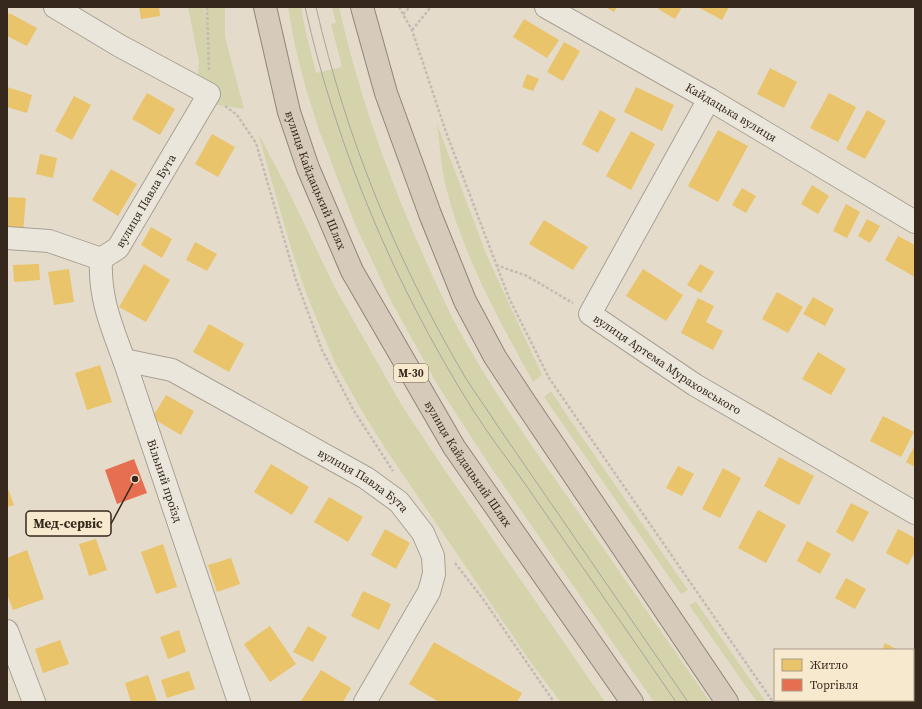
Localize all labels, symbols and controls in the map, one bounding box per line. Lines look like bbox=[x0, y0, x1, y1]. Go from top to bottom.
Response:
street label: Кайдацька вулиця bbox=[682, 79, 780, 146]
street label: вулиця Кайдацький Шлях bbox=[281, 109, 350, 253]
street label: вулиця Павла Бута bbox=[112, 150, 180, 251]
street label: вулиця Артема Мураховського bbox=[590, 310, 745, 418]
road number: М-30 bbox=[394, 364, 428, 382]
street label: вулиця Кайдацький Шлях bbox=[421, 398, 516, 531]
street label: Вільний проїзд bbox=[143, 437, 186, 525]
street label: вулиця Павла Бута bbox=[315, 445, 413, 516]
callout: Мед-сервіс bbox=[26, 511, 111, 536]
text: Мед-сервіс bbox=[33, 515, 103, 532]
legend bbox=[774, 649, 914, 701]
text: Житло bbox=[810, 657, 848, 673]
text: Торгівля bbox=[810, 677, 858, 693]

